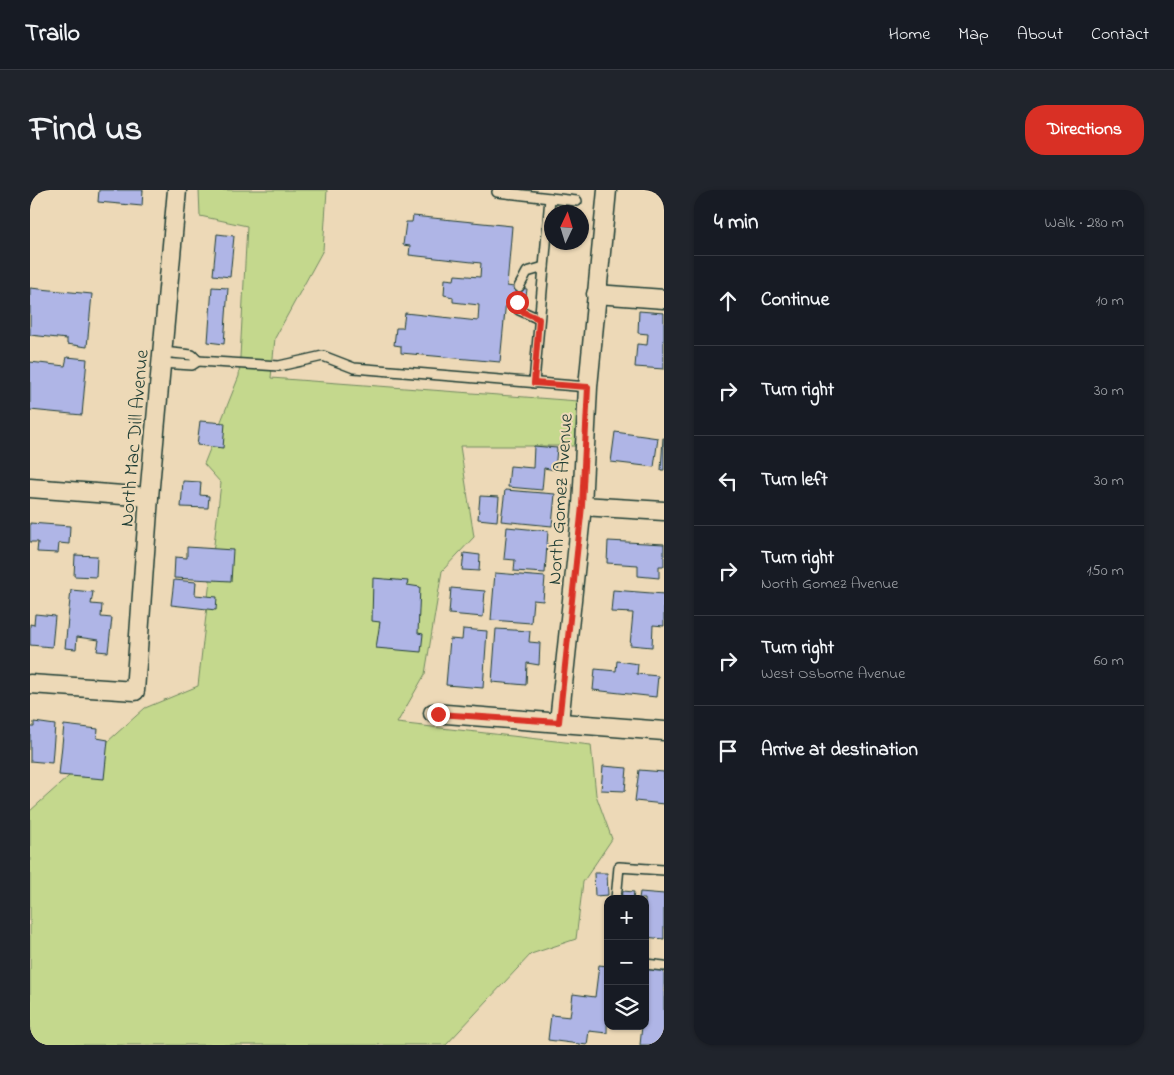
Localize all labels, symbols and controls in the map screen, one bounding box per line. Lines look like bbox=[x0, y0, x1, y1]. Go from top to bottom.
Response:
text: Trailo bbox=[25, 17, 80, 52]
text: Home bbox=[889, 22, 930, 48]
text: Map bbox=[958, 22, 989, 48]
text: About bbox=[1017, 22, 1063, 48]
text: Contact bbox=[1091, 22, 1149, 48]
text: Find us bbox=[30, 105, 142, 156]
button: Directions bbox=[1025, 105, 1144, 155]
north arrow bbox=[544, 205, 589, 250]
text: 4 min bbox=[714, 208, 758, 238]
text: Walk · 280 m bbox=[1045, 211, 1124, 235]
icon: ahead bbox=[714, 287, 742, 315]
text: Continue bbox=[761, 287, 829, 314]
text: 10 m bbox=[1096, 289, 1124, 313]
route start bbox=[506, 291, 529, 314]
street label: North Mac Dill Avenue bbox=[113, 348, 158, 528]
icon: right bbox=[714, 377, 742, 405]
text: Turn right bbox=[761, 377, 834, 404]
text: 30 m bbox=[1094, 379, 1124, 403]
street label: North Gomez Avenue bbox=[541, 412, 582, 586]
icon: left bbox=[714, 467, 742, 495]
text: Turn left bbox=[761, 467, 828, 494]
text: 30 m bbox=[1094, 469, 1124, 493]
text: Turn right bbox=[761, 545, 834, 572]
icon: right bbox=[714, 557, 742, 585]
text: 150 m bbox=[1086, 559, 1124, 583]
text: North Gomez Avenue bbox=[761, 572, 899, 596]
text: Turn right bbox=[761, 635, 834, 662]
icon: right bbox=[714, 647, 742, 675]
text: 60 m bbox=[1094, 649, 1124, 673]
text: West Osborne Avenue bbox=[761, 662, 905, 686]
route end bbox=[427, 703, 450, 726]
icon: arrive bbox=[714, 737, 742, 765]
text: Arrive at destination bbox=[761, 737, 918, 764]
map controls bbox=[604, 895, 649, 1030]
button: + bbox=[604, 895, 649, 940]
button: − bbox=[604, 940, 649, 985]
button: layers bbox=[604, 985, 649, 1030]

